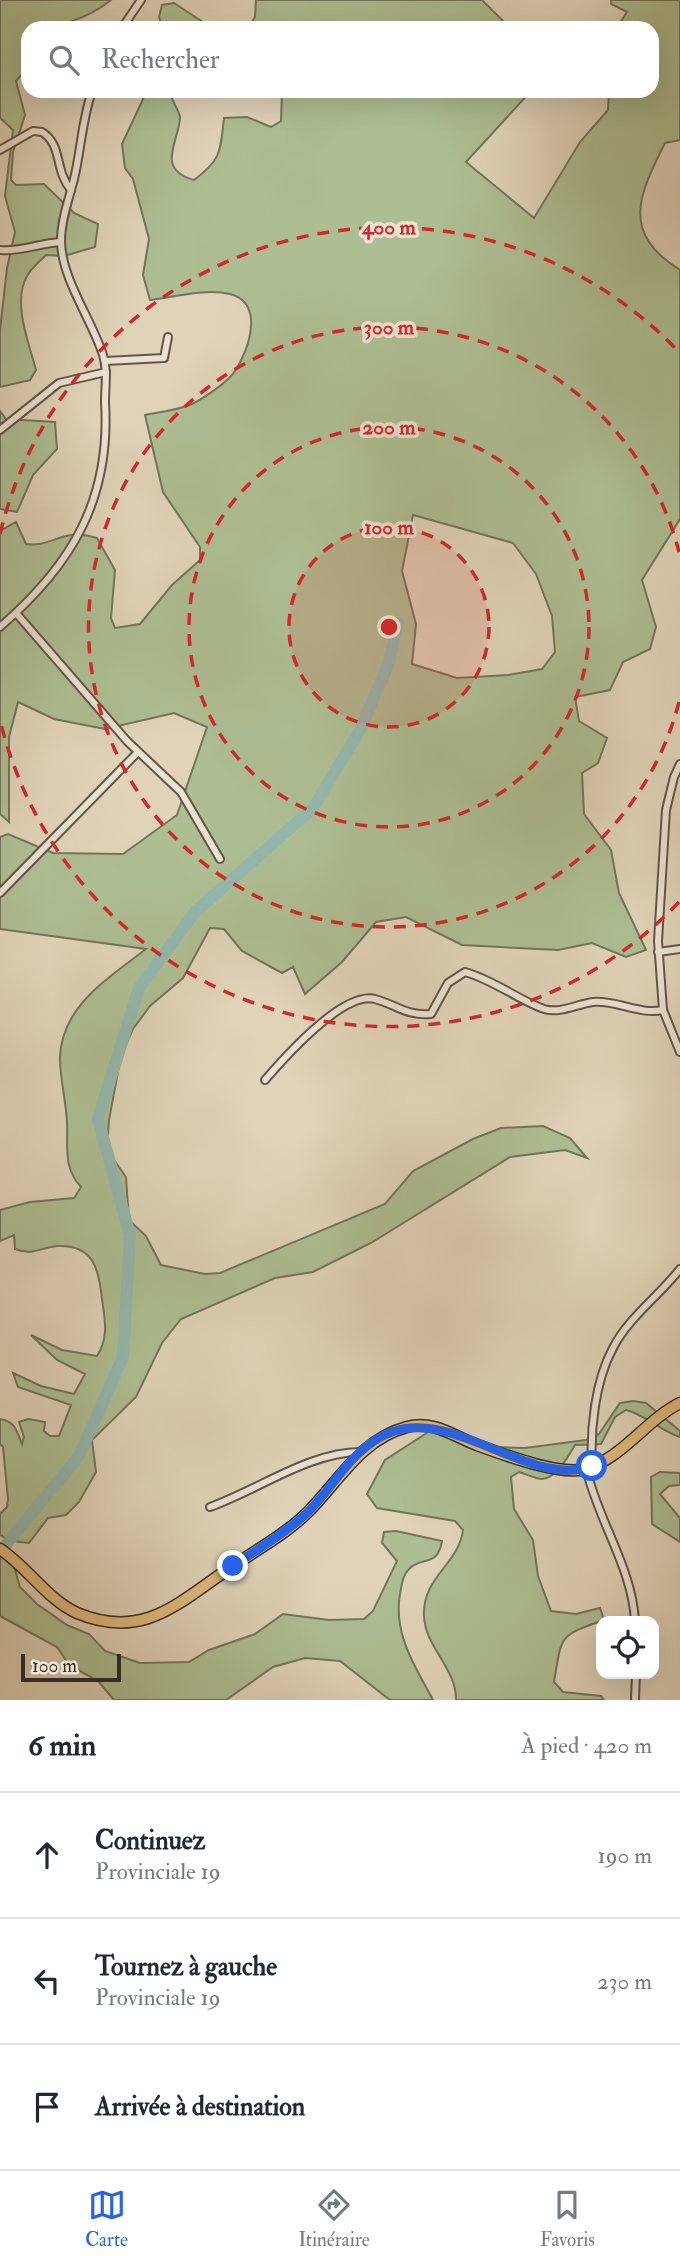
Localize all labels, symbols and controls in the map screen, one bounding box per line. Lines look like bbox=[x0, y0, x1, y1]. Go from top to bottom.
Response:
search box bbox=[21, 21, 659, 98]
icon: search bbox=[45, 41, 83, 79]
text: Rechercher bbox=[101, 44, 220, 76]
text: 400 m bbox=[361, 214, 416, 241]
text: 300 m bbox=[364, 314, 415, 341]
text: 200 m bbox=[363, 414, 416, 441]
text: 100 m bbox=[364, 514, 415, 541]
centre of rings bbox=[377, 615, 401, 639]
route start bbox=[576, 1450, 607, 1481]
route end bbox=[217, 1550, 248, 1581]
map controls bbox=[596, 1616, 659, 1679]
button: locate bbox=[596, 1616, 659, 1679]
scale bar bbox=[21, 1651, 121, 1683]
text: 100 m bbox=[32, 1654, 77, 1678]
text: 6 min bbox=[28, 1727, 96, 1764]
text: À pied · 420 m bbox=[521, 1731, 652, 1760]
text: Continuez bbox=[95, 1825, 205, 1857]
icon: ahead bbox=[28, 1836, 66, 1874]
text: 190 m bbox=[598, 1841, 652, 1870]
text: Provinciale 19 bbox=[95, 1857, 220, 1886]
text: Tournez à gauche bbox=[95, 1951, 277, 1983]
icon: left bbox=[28, 1962, 66, 2000]
text: 230 m bbox=[597, 1967, 652, 1996]
text: Provinciale 19 bbox=[95, 1983, 220, 2012]
icon: arrive bbox=[28, 2088, 66, 2126]
text: Arrivée à destination bbox=[95, 2091, 305, 2123]
tab: Carte bbox=[85, 2186, 128, 2252]
tab: Itinéraire bbox=[298, 2186, 370, 2252]
tab: Favoris bbox=[540, 2186, 595, 2252]

